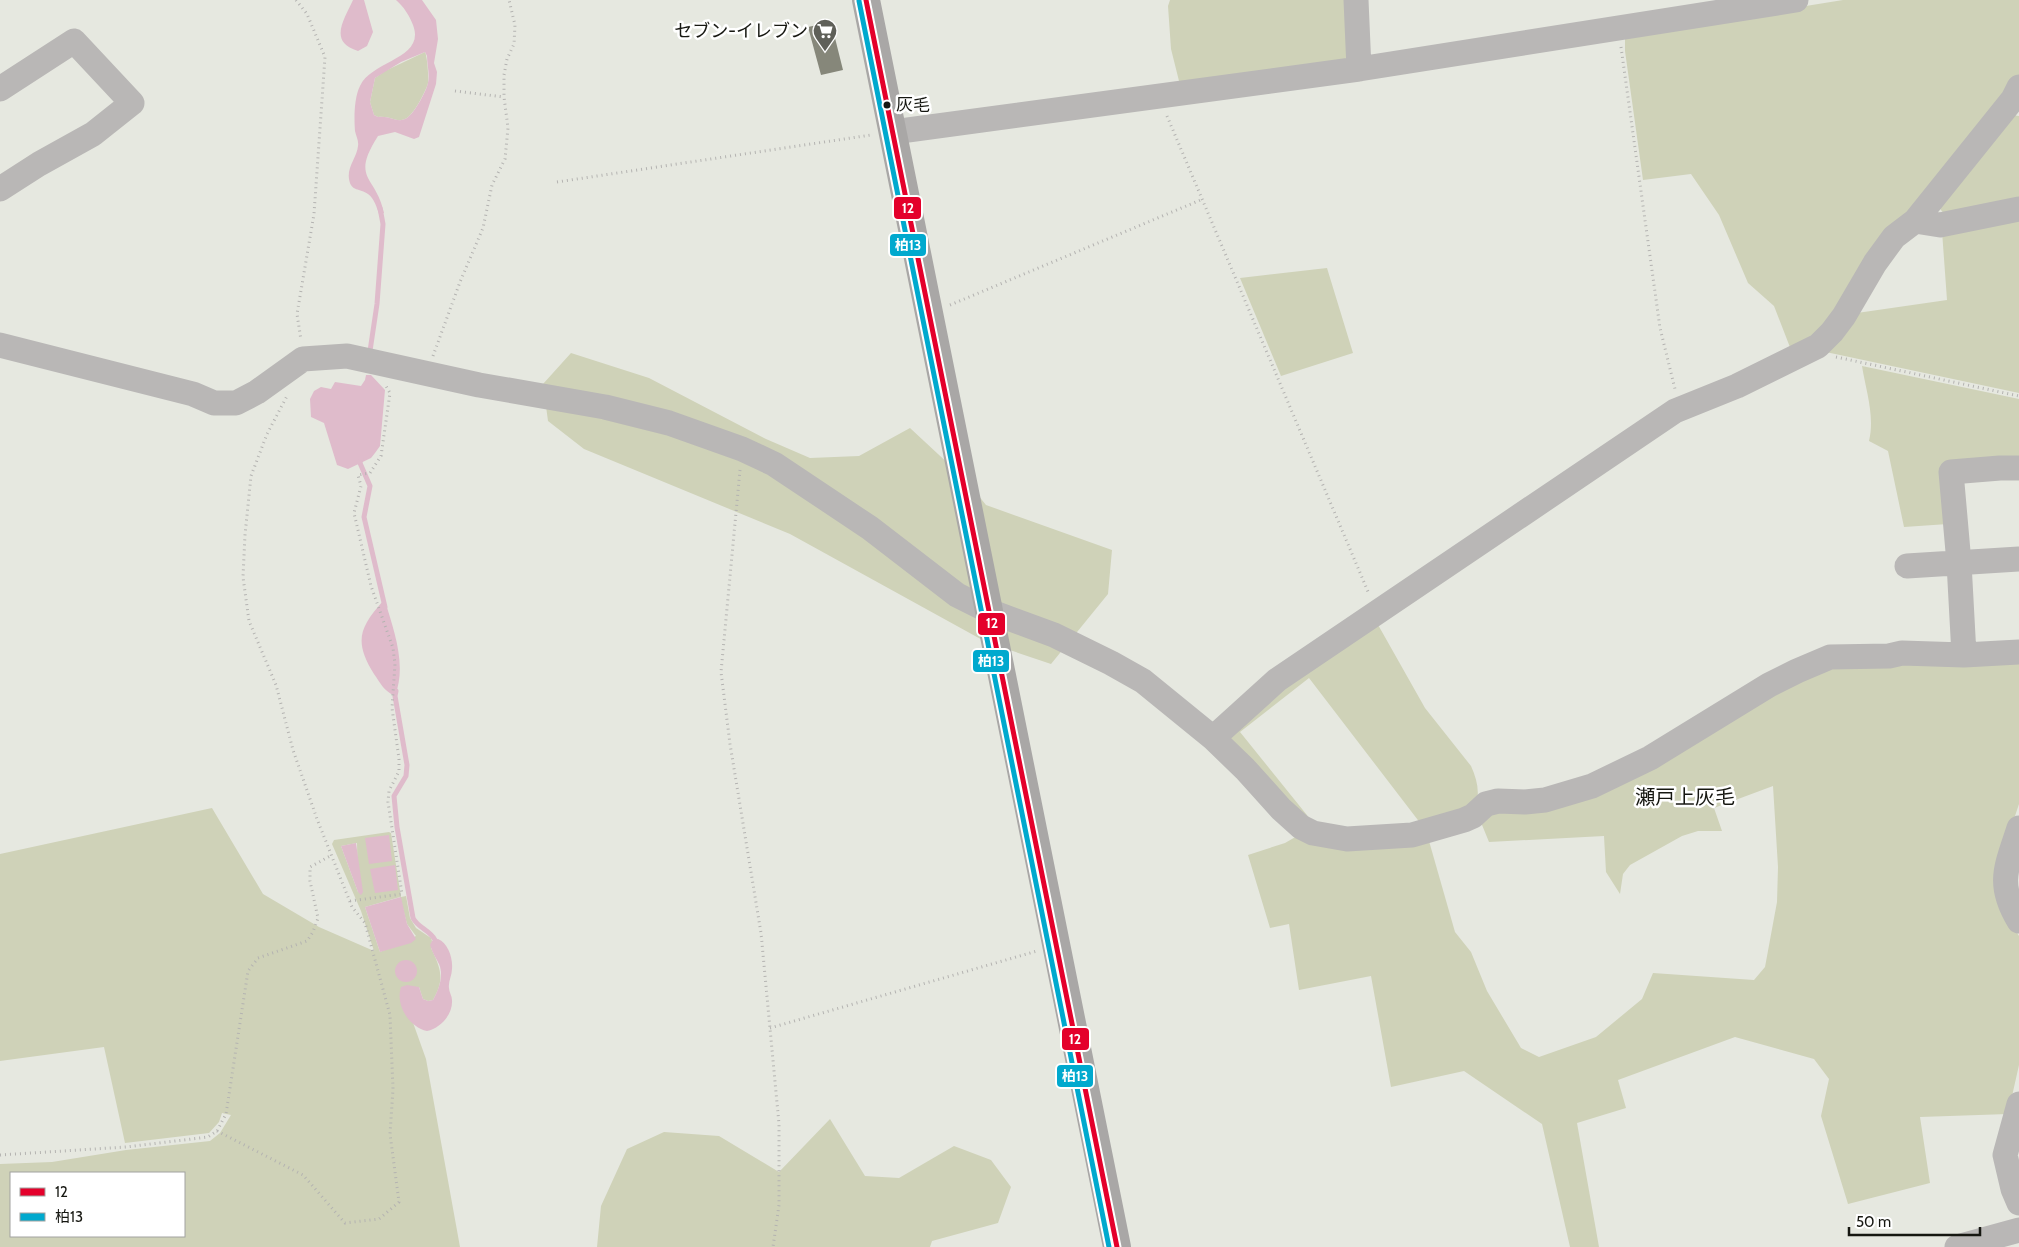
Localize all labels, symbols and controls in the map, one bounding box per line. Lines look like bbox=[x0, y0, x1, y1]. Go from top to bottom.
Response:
supermarket icon: セブン-イレブン bbox=[812, 18, 838, 52]
place label: セブン-イレブン bbox=[674, 20, 808, 42]
place label: 灰毛 bbox=[896, 95, 930, 115]
marker: 灰毛 bbox=[882, 100, 892, 110]
line badge: 12 bbox=[893, 196, 922, 220]
text: 12 bbox=[902, 199, 914, 217]
line badge: 柏13 bbox=[889, 233, 927, 257]
text: 柏13 bbox=[895, 236, 921, 254]
line badge: 12 bbox=[977, 612, 1006, 636]
text: 12 bbox=[986, 614, 998, 632]
line badge: 柏13 bbox=[972, 649, 1010, 673]
text: 柏13 bbox=[978, 652, 1004, 670]
district label: 瀬戸上灰毛 bbox=[1635, 785, 1735, 809]
line badge: 12 bbox=[1061, 1027, 1090, 1051]
text: 12 bbox=[1069, 1030, 1081, 1048]
line badge: 柏13 bbox=[1056, 1064, 1094, 1088]
text: 柏13 bbox=[1062, 1067, 1088, 1085]
legend bbox=[10, 1172, 185, 1237]
text: 12 bbox=[55, 1183, 68, 1201]
scale bar bbox=[1849, 1204, 1980, 1236]
text: 柏13 bbox=[55, 1208, 83, 1226]
text: 50 m bbox=[1856, 1213, 1891, 1231]

